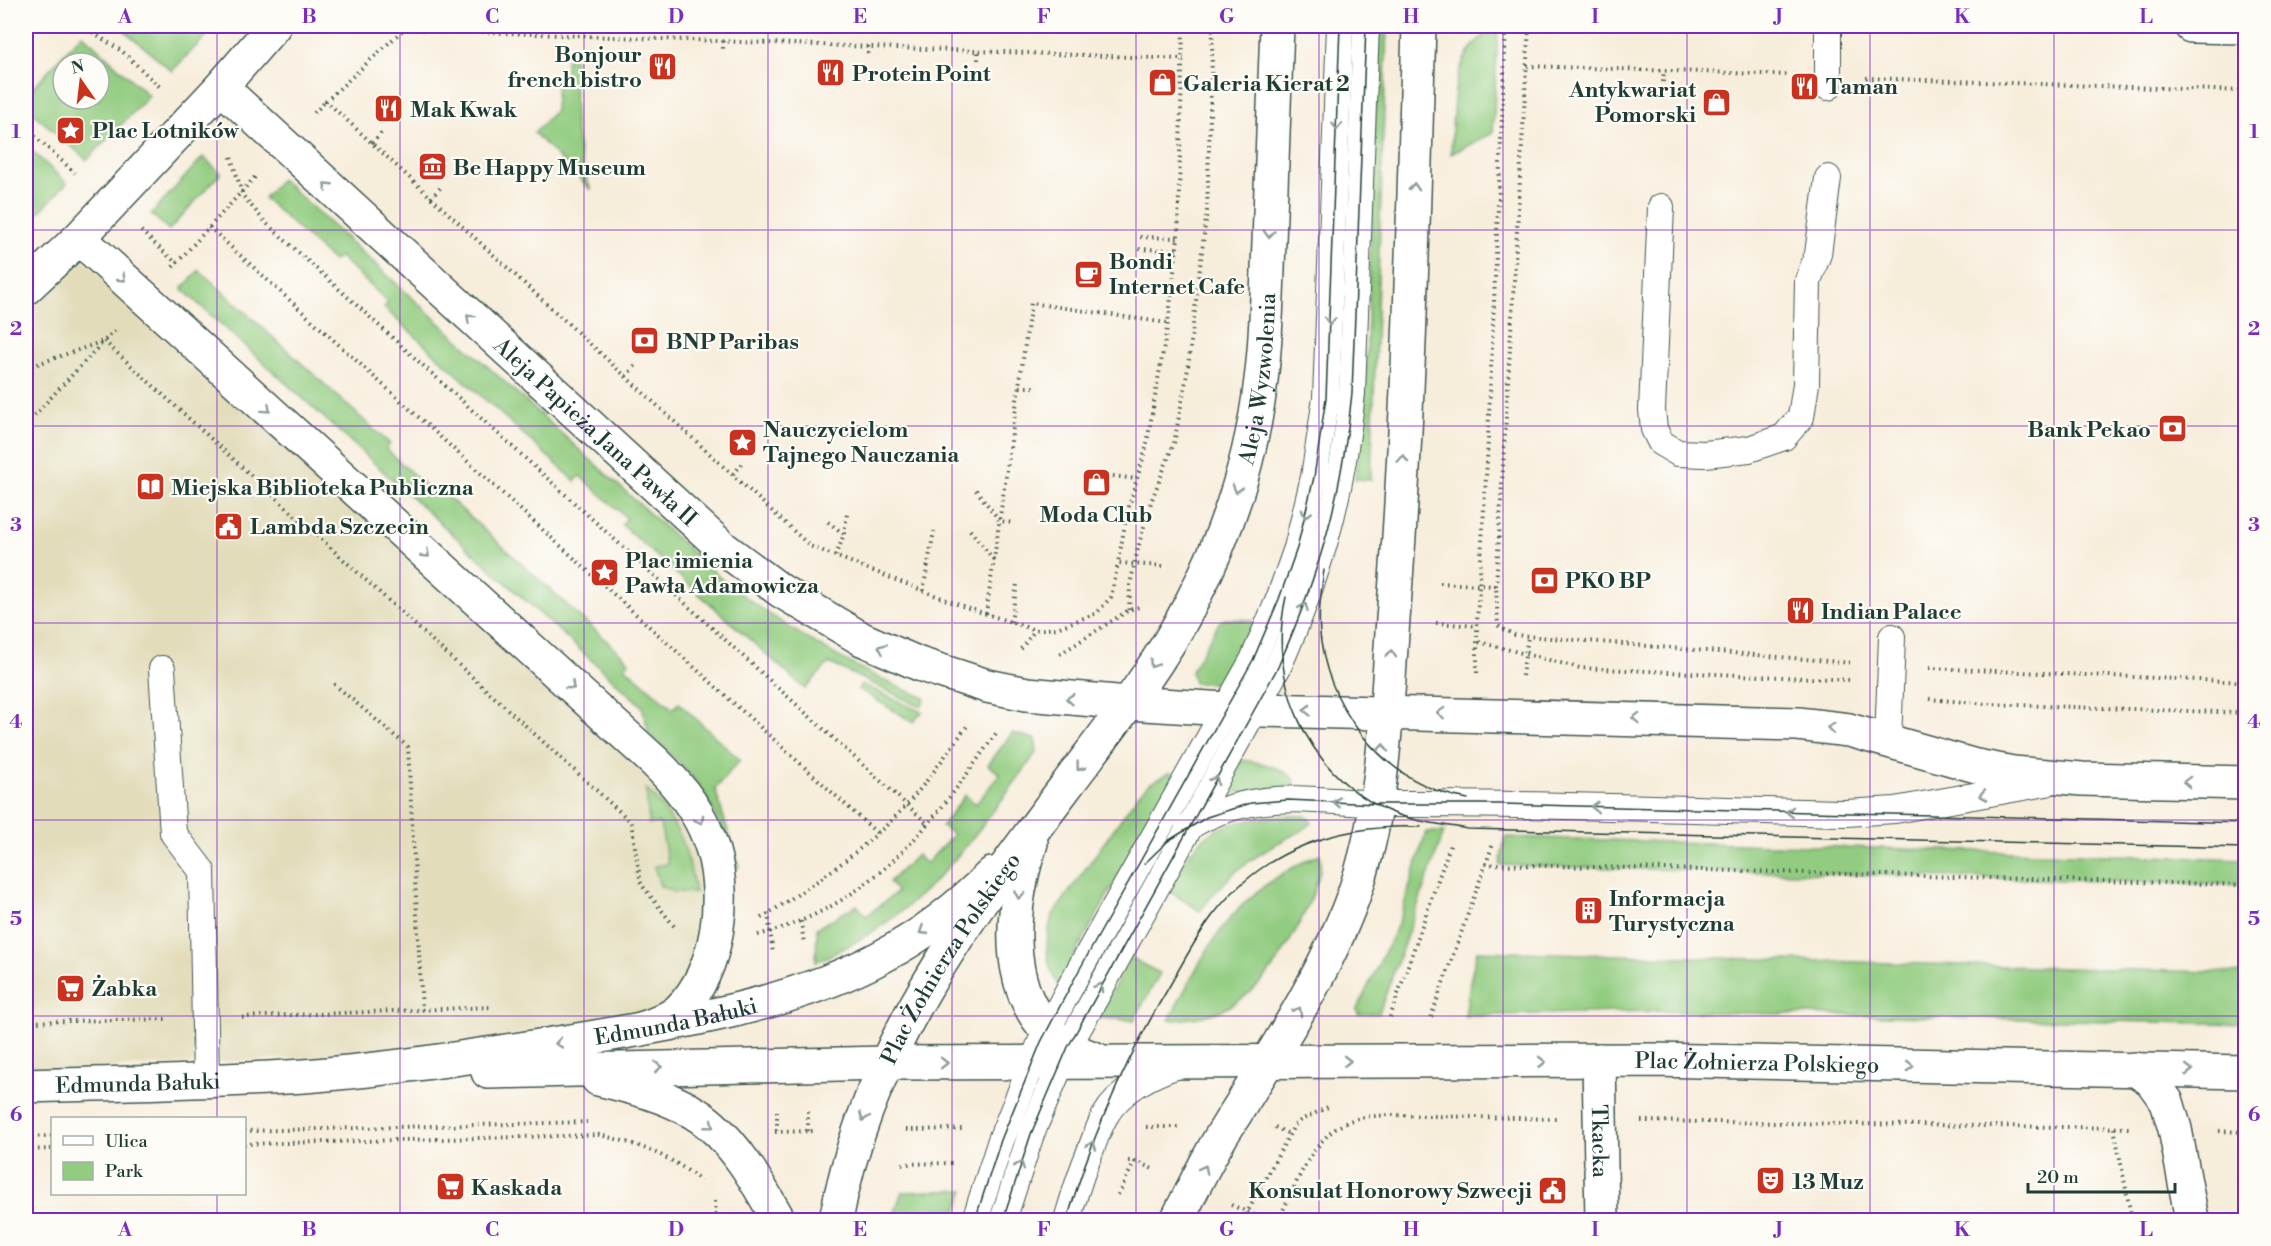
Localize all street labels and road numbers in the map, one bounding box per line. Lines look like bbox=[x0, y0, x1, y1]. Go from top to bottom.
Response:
street label: Aleja Wyzwolenia bbox=[1233, 292, 1282, 469]
street label: Aleja Papieża Jana Pawła II bbox=[487, 332, 703, 533]
street label: Plac Żołnierza Polskiego bbox=[876, 848, 1027, 1069]
street label: Edmunda Bałuki bbox=[592, 993, 760, 1052]
street label: Plac Żołnierza Polskiego bbox=[1635, 1048, 1880, 1080]
street label: Edmunda Bałuki bbox=[55, 1068, 221, 1100]
street label: Tkacka bbox=[1585, 1104, 1613, 1179]

